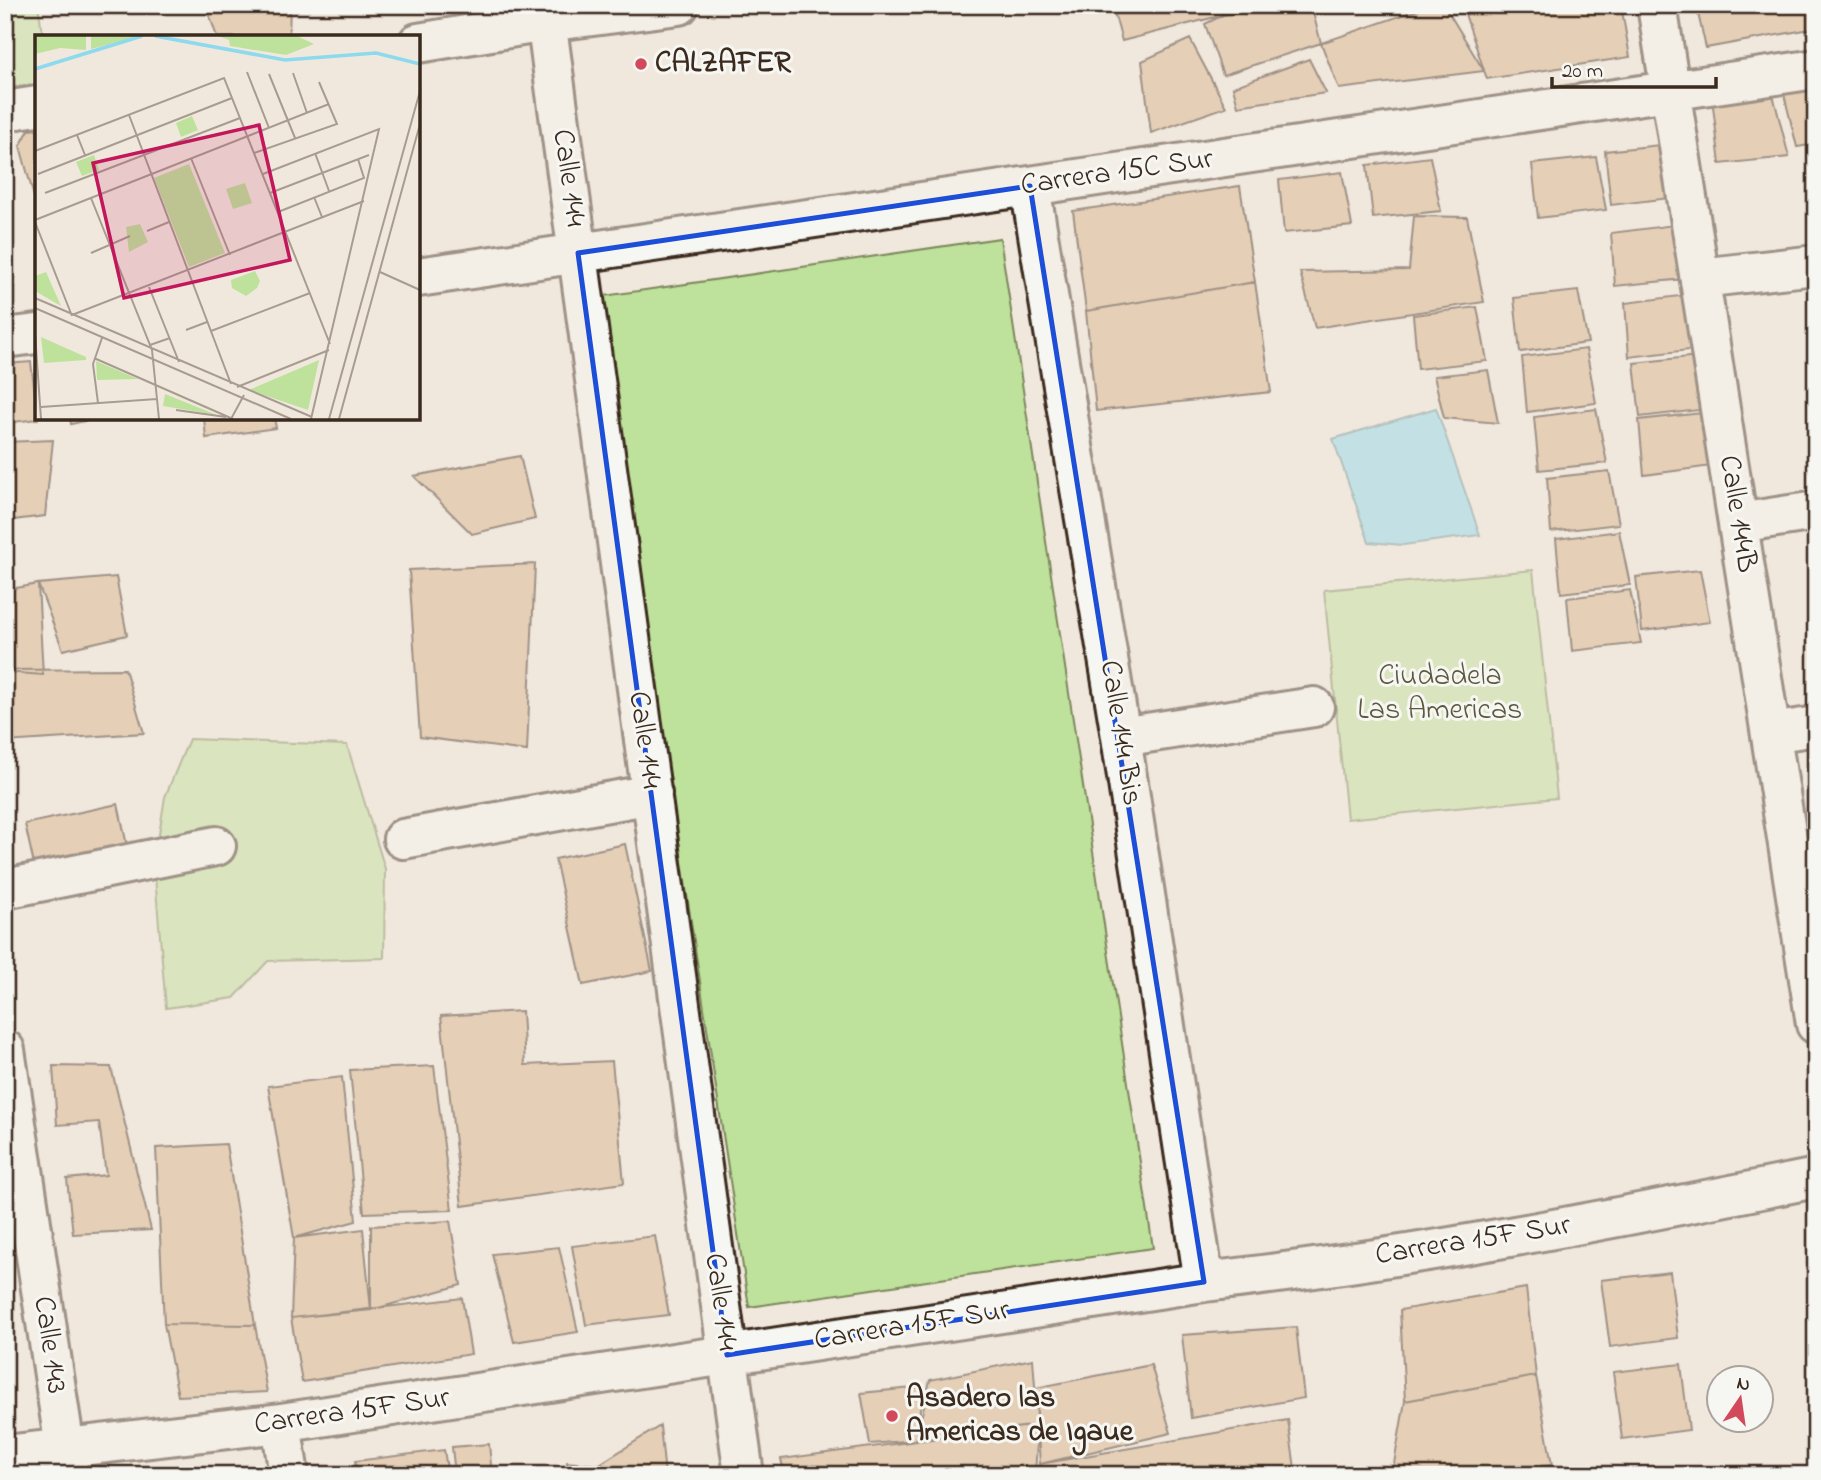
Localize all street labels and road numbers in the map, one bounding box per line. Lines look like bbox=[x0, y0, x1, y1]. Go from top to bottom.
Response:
street label: Calle 144 bbox=[539, 126, 597, 230]
street label: Carrera 15C Sur bbox=[1018, 138, 1217, 208]
street label: Calle 144B bbox=[1706, 452, 1768, 576]
street label: Calle 144 Bis bbox=[1087, 657, 1153, 809]
street label: Calle 144 bbox=[615, 688, 673, 792]
street label: Carrera 15F Sur bbox=[1372, 1204, 1574, 1278]
street label: Calle 144 bbox=[691, 1250, 749, 1354]
street label: Carrera 15F Sur bbox=[811, 1289, 1013, 1363]
street label: Calle 143 bbox=[20, 1293, 78, 1397]
street label: Carrera 15F Sur bbox=[251, 1376, 453, 1447]

